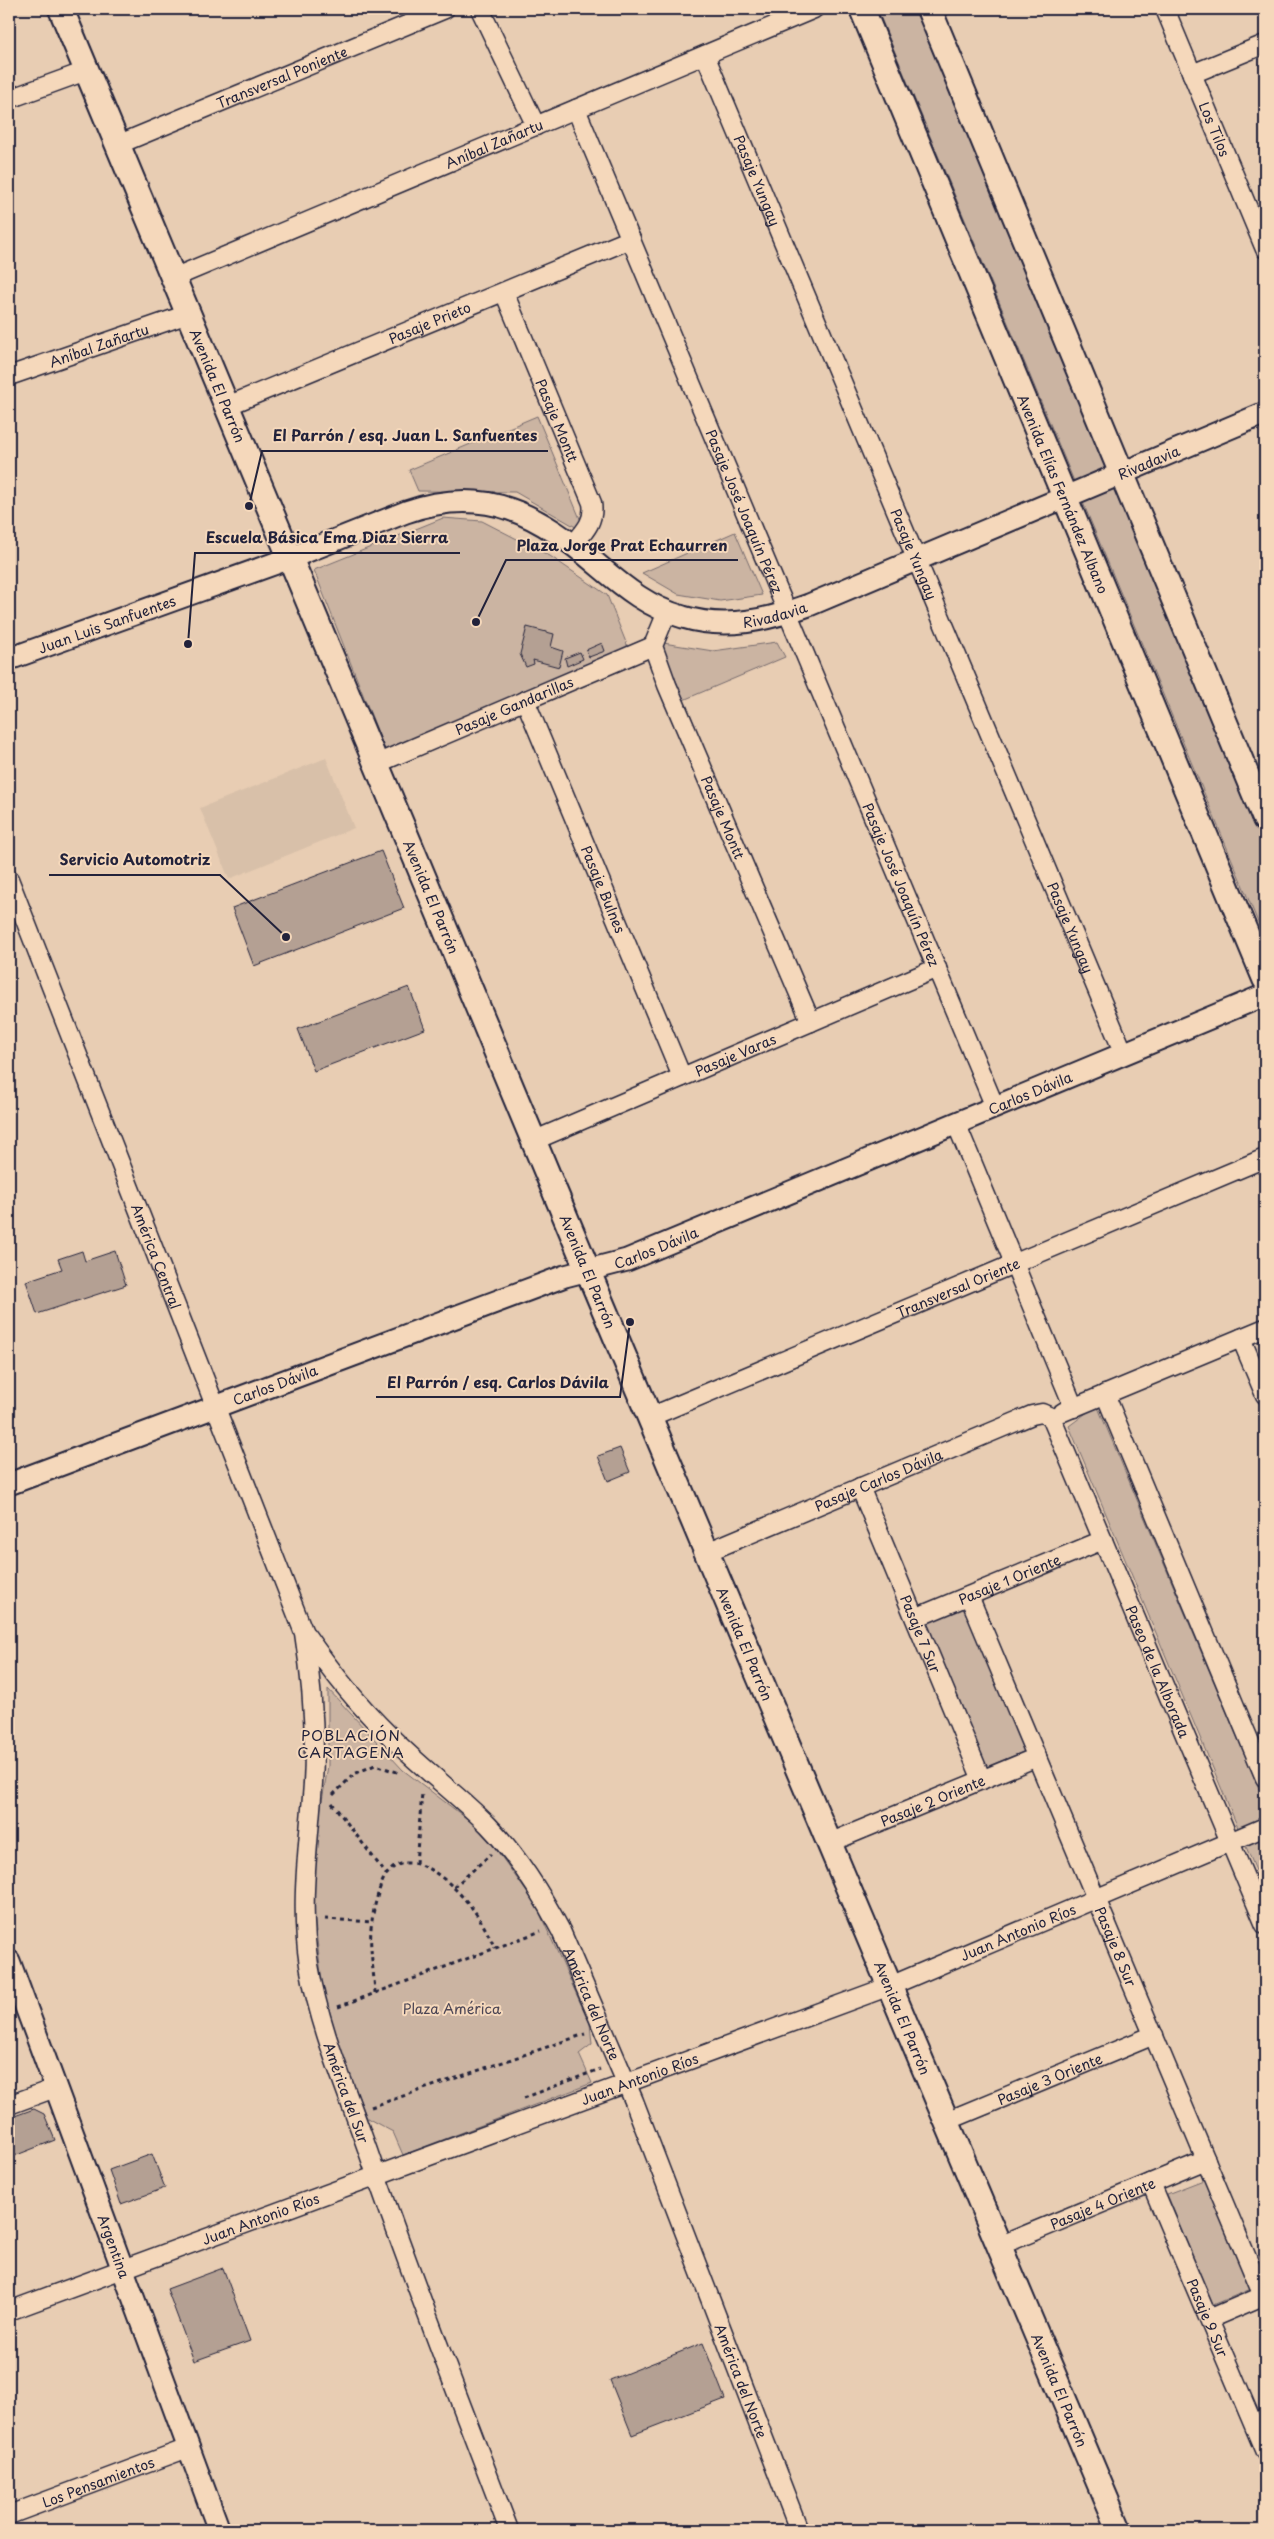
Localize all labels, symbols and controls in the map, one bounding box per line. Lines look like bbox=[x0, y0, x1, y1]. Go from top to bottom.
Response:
street label: Transversal Poniente bbox=[213, 40, 350, 113]
street label: Los Tilos bbox=[1194, 98, 1236, 160]
street label: Aníbal Zañartu bbox=[442, 113, 546, 173]
street label: Pasaje Yungay bbox=[729, 132, 786, 229]
street label: Pasaje Prieto bbox=[385, 296, 474, 349]
street label: Aníbal Zañartu bbox=[46, 318, 151, 372]
street label: Avenida El Parrón bbox=[185, 325, 251, 446]
street label: Pasaje Montt bbox=[531, 375, 584, 466]
street label: Avenida Elías Fernández Albano bbox=[1013, 391, 1114, 597]
callout: El Parrón / esq. Juan L. Sanfuentes bbox=[262, 421, 548, 451]
text: El Parrón / esq. Juan L. Sanfuentes bbox=[273, 423, 537, 446]
street label: Pasaje José Joaquín Pérez bbox=[701, 426, 789, 596]
street label: Rivadavia bbox=[1114, 440, 1183, 484]
street label: Pasaje Yungay bbox=[886, 505, 943, 603]
callout: Escuela Básica Ema Diaz Sierra bbox=[195, 523, 460, 553]
text: Escuela Básica Ema Diaz Sierra bbox=[206, 525, 449, 548]
callout: Plaza Jorge Prat Echaurren bbox=[506, 530, 738, 560]
text: Plaza Jorge Prat Echaurren bbox=[517, 533, 727, 556]
street label: Juan Luis Sanfuentes bbox=[35, 589, 178, 658]
street label: Rivadavia bbox=[741, 596, 810, 632]
street label: Pasaje Gandarillas bbox=[451, 671, 577, 740]
street label: Pasaje Montt bbox=[696, 772, 751, 862]
street label: Pasaje José Joaquín Pérez bbox=[858, 799, 945, 970]
street label: Avenida El Parrón bbox=[399, 837, 465, 957]
street label: Pasaje Bulnes bbox=[576, 842, 631, 936]
callout: Servicio Automotriz bbox=[49, 845, 220, 875]
text: Servicio Automotriz bbox=[60, 847, 210, 870]
street label: Pasaje Yungay bbox=[1043, 879, 1099, 976]
street label: Pasaje Varas bbox=[691, 1028, 779, 1081]
street label: Carlos Dávila bbox=[985, 1066, 1075, 1119]
street label: América Central bbox=[126, 1200, 187, 1312]
street label: Avenida El Parrón bbox=[555, 1211, 621, 1331]
street label: Carlos Dávila bbox=[612, 1221, 701, 1273]
street label: Transversal Oriente bbox=[893, 1252, 1023, 1323]
street label: Carlos Dávila bbox=[230, 1359, 321, 1410]
callout: El Parrón / esq. Carlos Dávila bbox=[376, 1367, 620, 1397]
text: El Parrón / esq. Carlos Dávila bbox=[387, 1370, 609, 1393]
street label: Pasaje Carlos Dávila bbox=[811, 1443, 946, 1516]
street label: Pasaje 1 Oriente bbox=[955, 1548, 1064, 1609]
street label: Avenida El Parrón bbox=[712, 1584, 778, 1704]
street label: Pasaje 7 Sur bbox=[896, 1592, 947, 1676]
street label: Paseo de la Alborada bbox=[1121, 1602, 1195, 1741]
district label: POBLACIÓN CARTAGENA bbox=[297, 1723, 405, 1763]
street label: Pasaje 2 Oriente bbox=[877, 1769, 988, 1831]
street label: Juan Antonio Ríos bbox=[957, 1898, 1079, 1966]
street label: Pasaje 8 Sur bbox=[1090, 1903, 1142, 1990]
street label: América del Norte bbox=[559, 1944, 626, 2063]
street label: Avenida El Parrón bbox=[870, 1958, 936, 2078]
park label: Plaza América bbox=[403, 1998, 502, 2019]
street label: América del Sur bbox=[319, 2039, 375, 2146]
street label: Juan Antonio Ríos bbox=[578, 2047, 701, 2110]
street label: Pasaje 3 Oriente bbox=[994, 2047, 1106, 2110]
street label: Pasaje 4 Oriente bbox=[1047, 2172, 1159, 2234]
street label: Juan Antonio Ríos bbox=[199, 2187, 322, 2249]
street label: Argentina bbox=[93, 2211, 136, 2281]
street label: Pasaje 9 Sur bbox=[1182, 2275, 1234, 2360]
street label: América del Norte bbox=[710, 2321, 773, 2441]
street label: Avenida El Parrón bbox=[1027, 2330, 1093, 2450]
street label: Los Pensamientos bbox=[39, 2451, 157, 2512]

